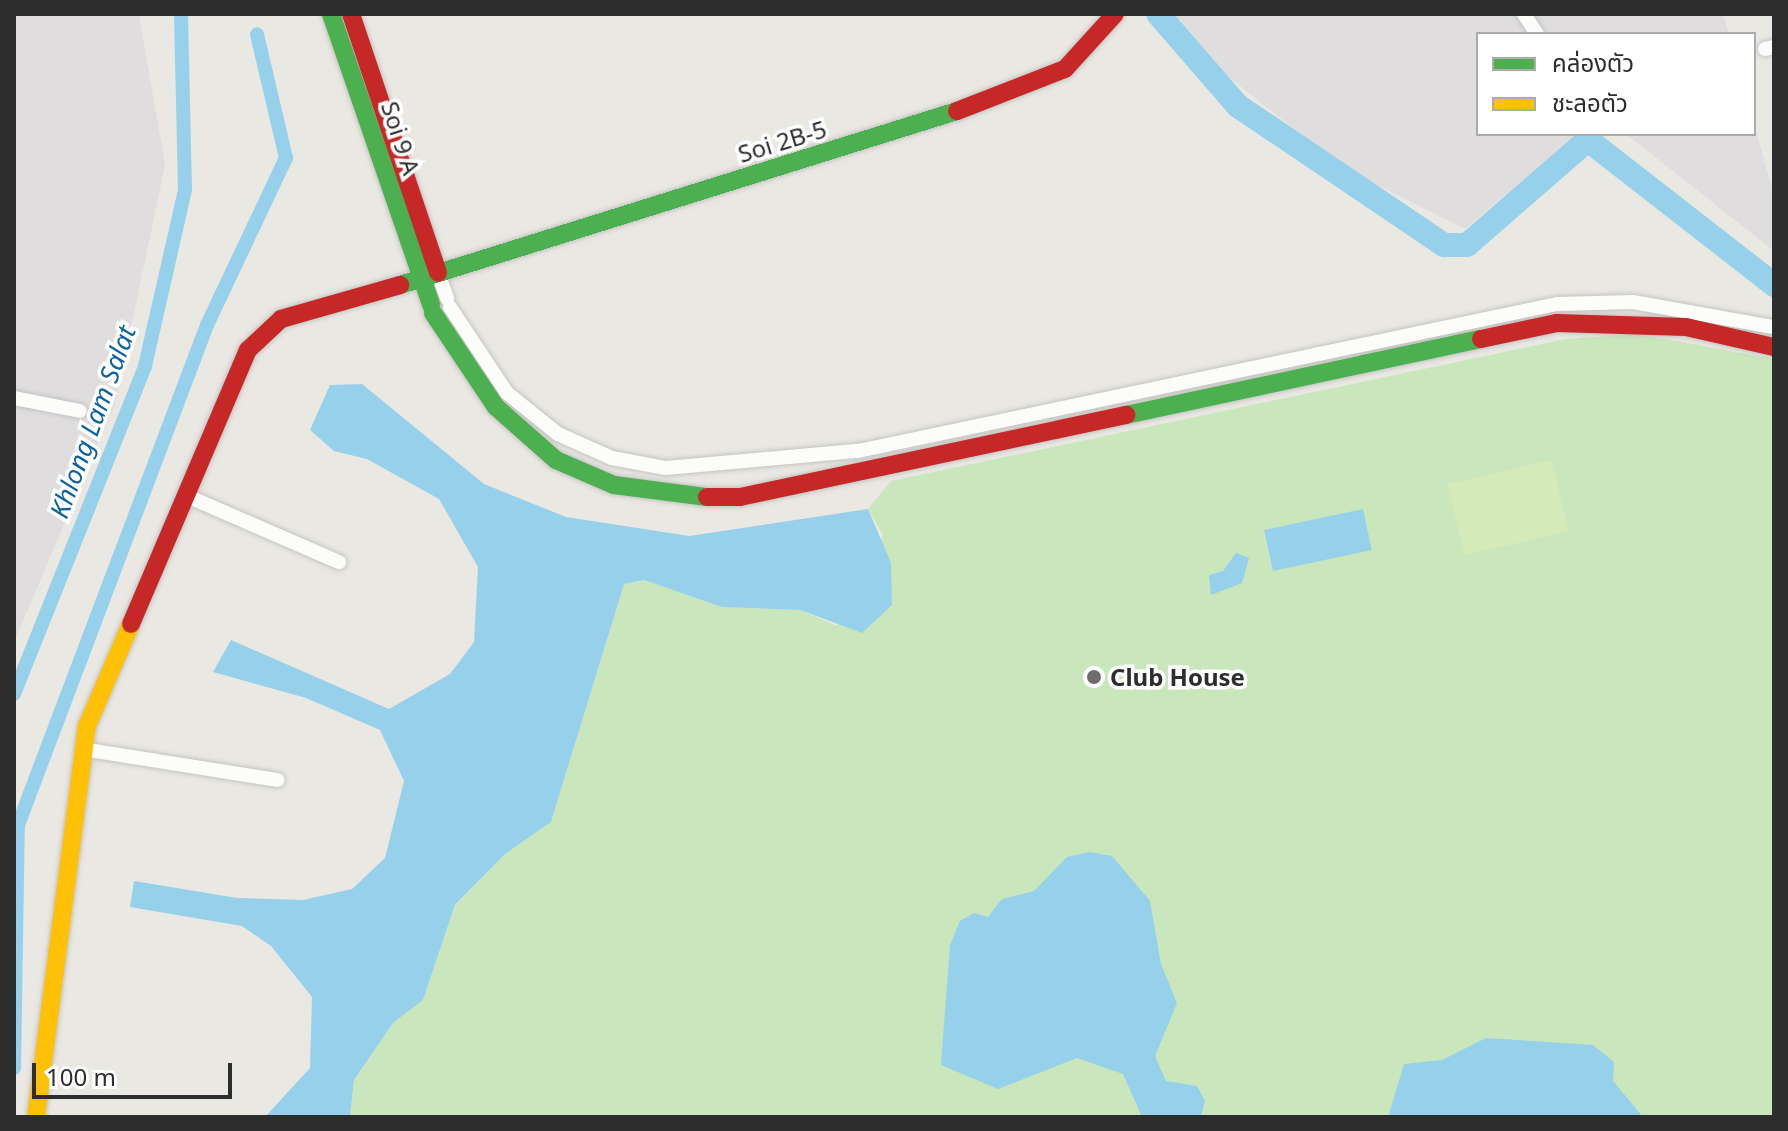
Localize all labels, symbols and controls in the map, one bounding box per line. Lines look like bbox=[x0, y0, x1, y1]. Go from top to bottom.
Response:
legend bbox=[1476, 32, 1756, 136]
text: คล่องตัว bbox=[1552, 46, 1634, 79]
text: ชะลอตัว bbox=[1552, 86, 1628, 119]
street label: Soi 9 A bbox=[376, 98, 426, 178]
street label: Soi 2B-5 bbox=[734, 114, 830, 168]
water label: Khlong Lam Salat bbox=[44, 321, 142, 523]
place label: Club House bbox=[1110, 663, 1245, 691]
marker: Club House bbox=[1085, 668, 1103, 686]
scale bar bbox=[36, 1047, 236, 1097]
text: 100 m bbox=[46, 1060, 116, 1093]

